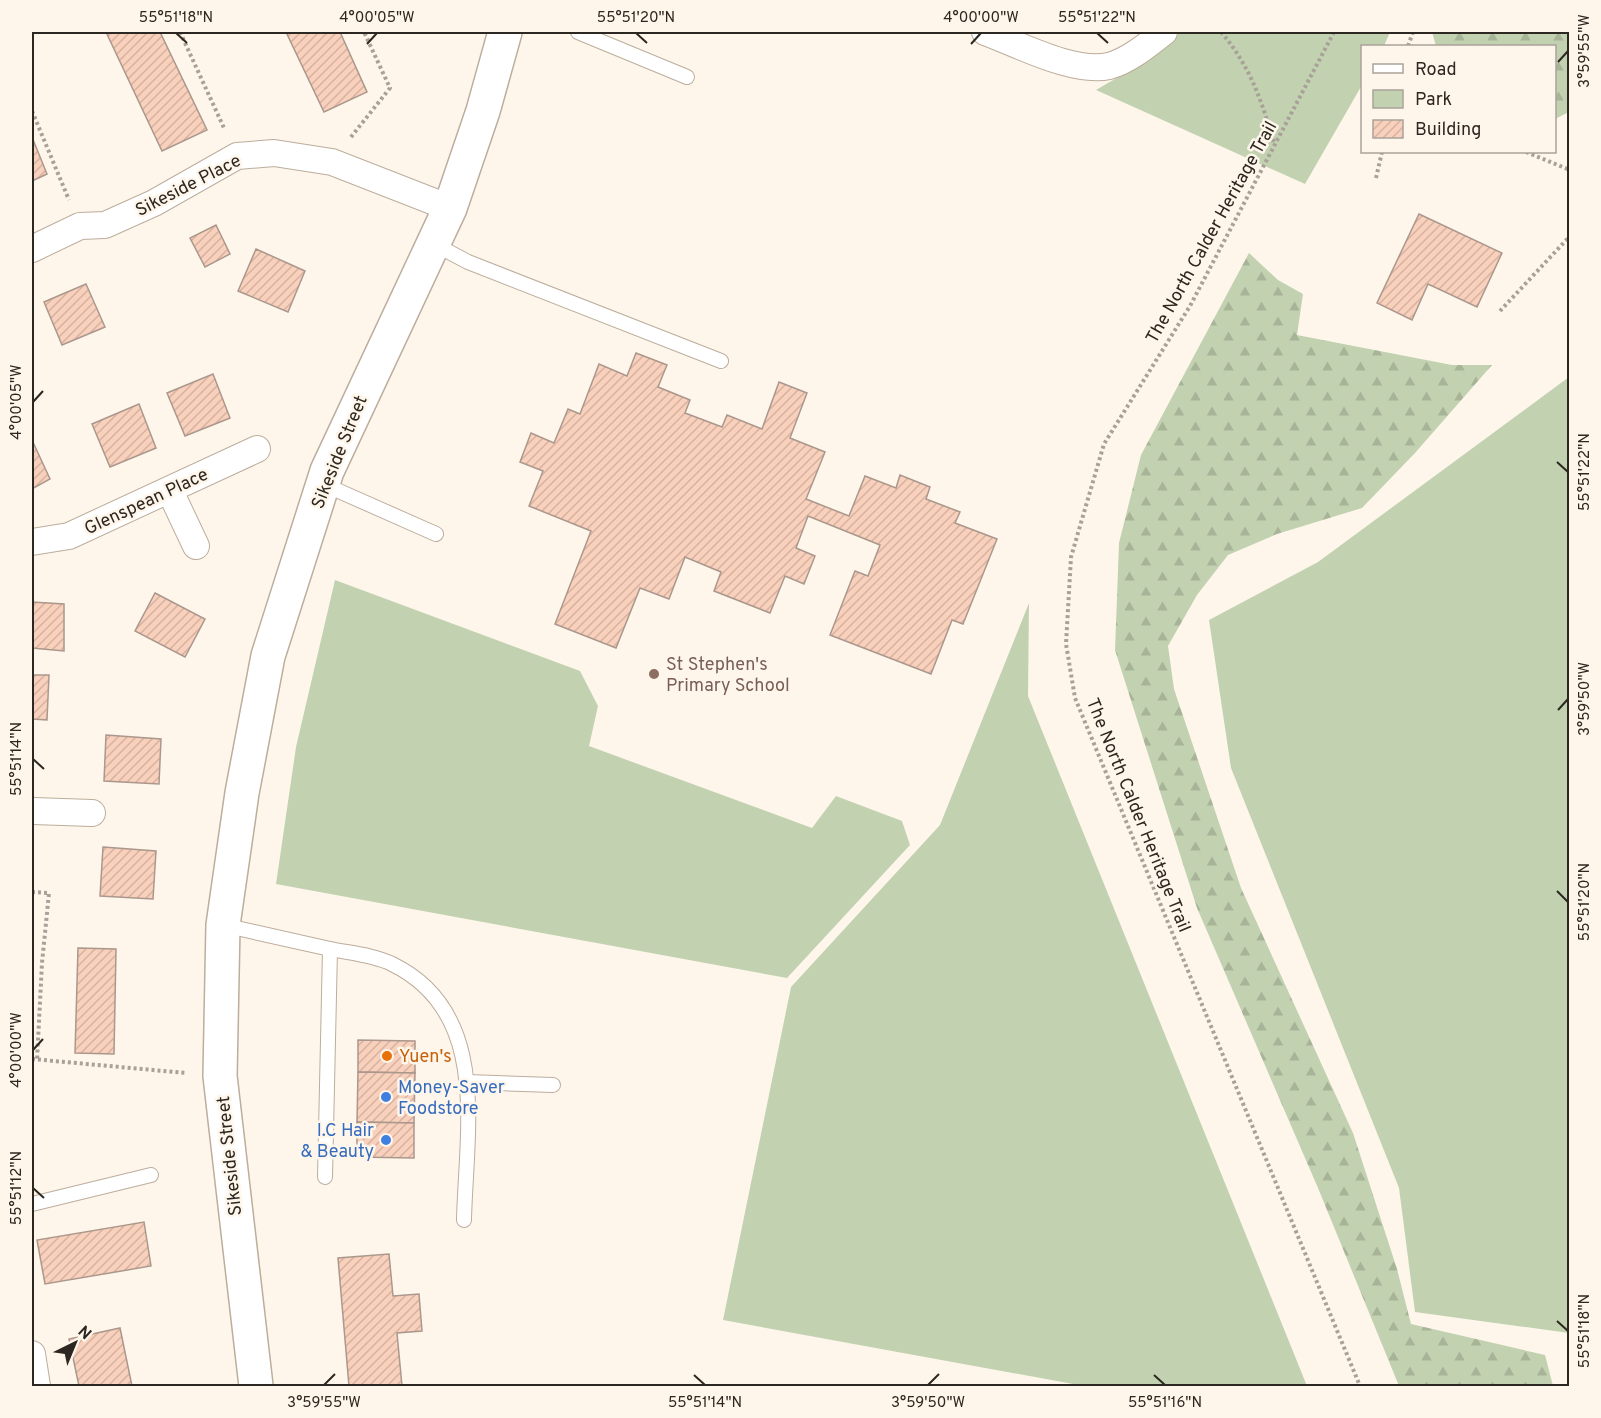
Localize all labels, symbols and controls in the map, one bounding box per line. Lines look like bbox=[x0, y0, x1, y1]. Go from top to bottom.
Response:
text: 55°51'18"N bbox=[139, 9, 213, 28]
text: 4°00'05"W bbox=[339, 9, 415, 28]
text: 55°51'20"N bbox=[597, 9, 675, 28]
text: 4°00'00"W bbox=[943, 9, 1019, 28]
text: 55°51'22"N bbox=[1058, 9, 1136, 28]
text: 3°59'55"W bbox=[1576, 14, 1595, 88]
legend bbox=[1361, 45, 1556, 153]
text: Road bbox=[1415, 59, 1457, 82]
text: Park bbox=[1415, 89, 1452, 112]
street label: The North Calder Heritage Trail bbox=[1142, 118, 1283, 348]
text: Building bbox=[1415, 119, 1481, 142]
street label: Sikeside Place bbox=[132, 150, 245, 223]
text: 4°00'05"W bbox=[8, 364, 27, 440]
street label: Sikeside Street bbox=[307, 392, 374, 513]
text: 55°51'22"N bbox=[1576, 433, 1595, 511]
street label: Glenspean Place bbox=[81, 464, 212, 541]
place label: St Stephen's Primary School bbox=[666, 654, 790, 698]
text: 3°59'50"W bbox=[1576, 662, 1595, 736]
marker: St Stephen's Primary School bbox=[647, 667, 661, 681]
street label: The North Calder Heritage Trail bbox=[1080, 695, 1195, 936]
text: 55°51'14"N bbox=[8, 722, 27, 796]
text: 55°51'20"N bbox=[1576, 863, 1595, 941]
text: 4°00'00"W bbox=[8, 1012, 27, 1088]
place label: Yuen's bbox=[399, 1046, 452, 1069]
marker: Yuen's bbox=[380, 1049, 394, 1063]
place label: Money-Saver Foodstore bbox=[398, 1077, 505, 1121]
marker: Money-Saver Foodstore bbox=[379, 1090, 393, 1104]
street label: Sikeside Street bbox=[213, 1095, 248, 1217]
place label: I.C Hair & Beauty bbox=[300, 1120, 374, 1164]
marker: I.C Hair & Beauty bbox=[379, 1133, 393, 1147]
text: 55°51'12"N bbox=[8, 1151, 27, 1225]
text: 55°51'18"N bbox=[1576, 1294, 1595, 1368]
north arrow bbox=[45, 1313, 105, 1373]
text: N bbox=[73, 1322, 95, 1345]
text: 3°59'55"W bbox=[287, 1394, 361, 1413]
text: 55°51'14"N bbox=[668, 1394, 742, 1413]
text: 3°59'50"W bbox=[891, 1394, 965, 1413]
text: 55°51'16"N bbox=[1128, 1394, 1202, 1413]

